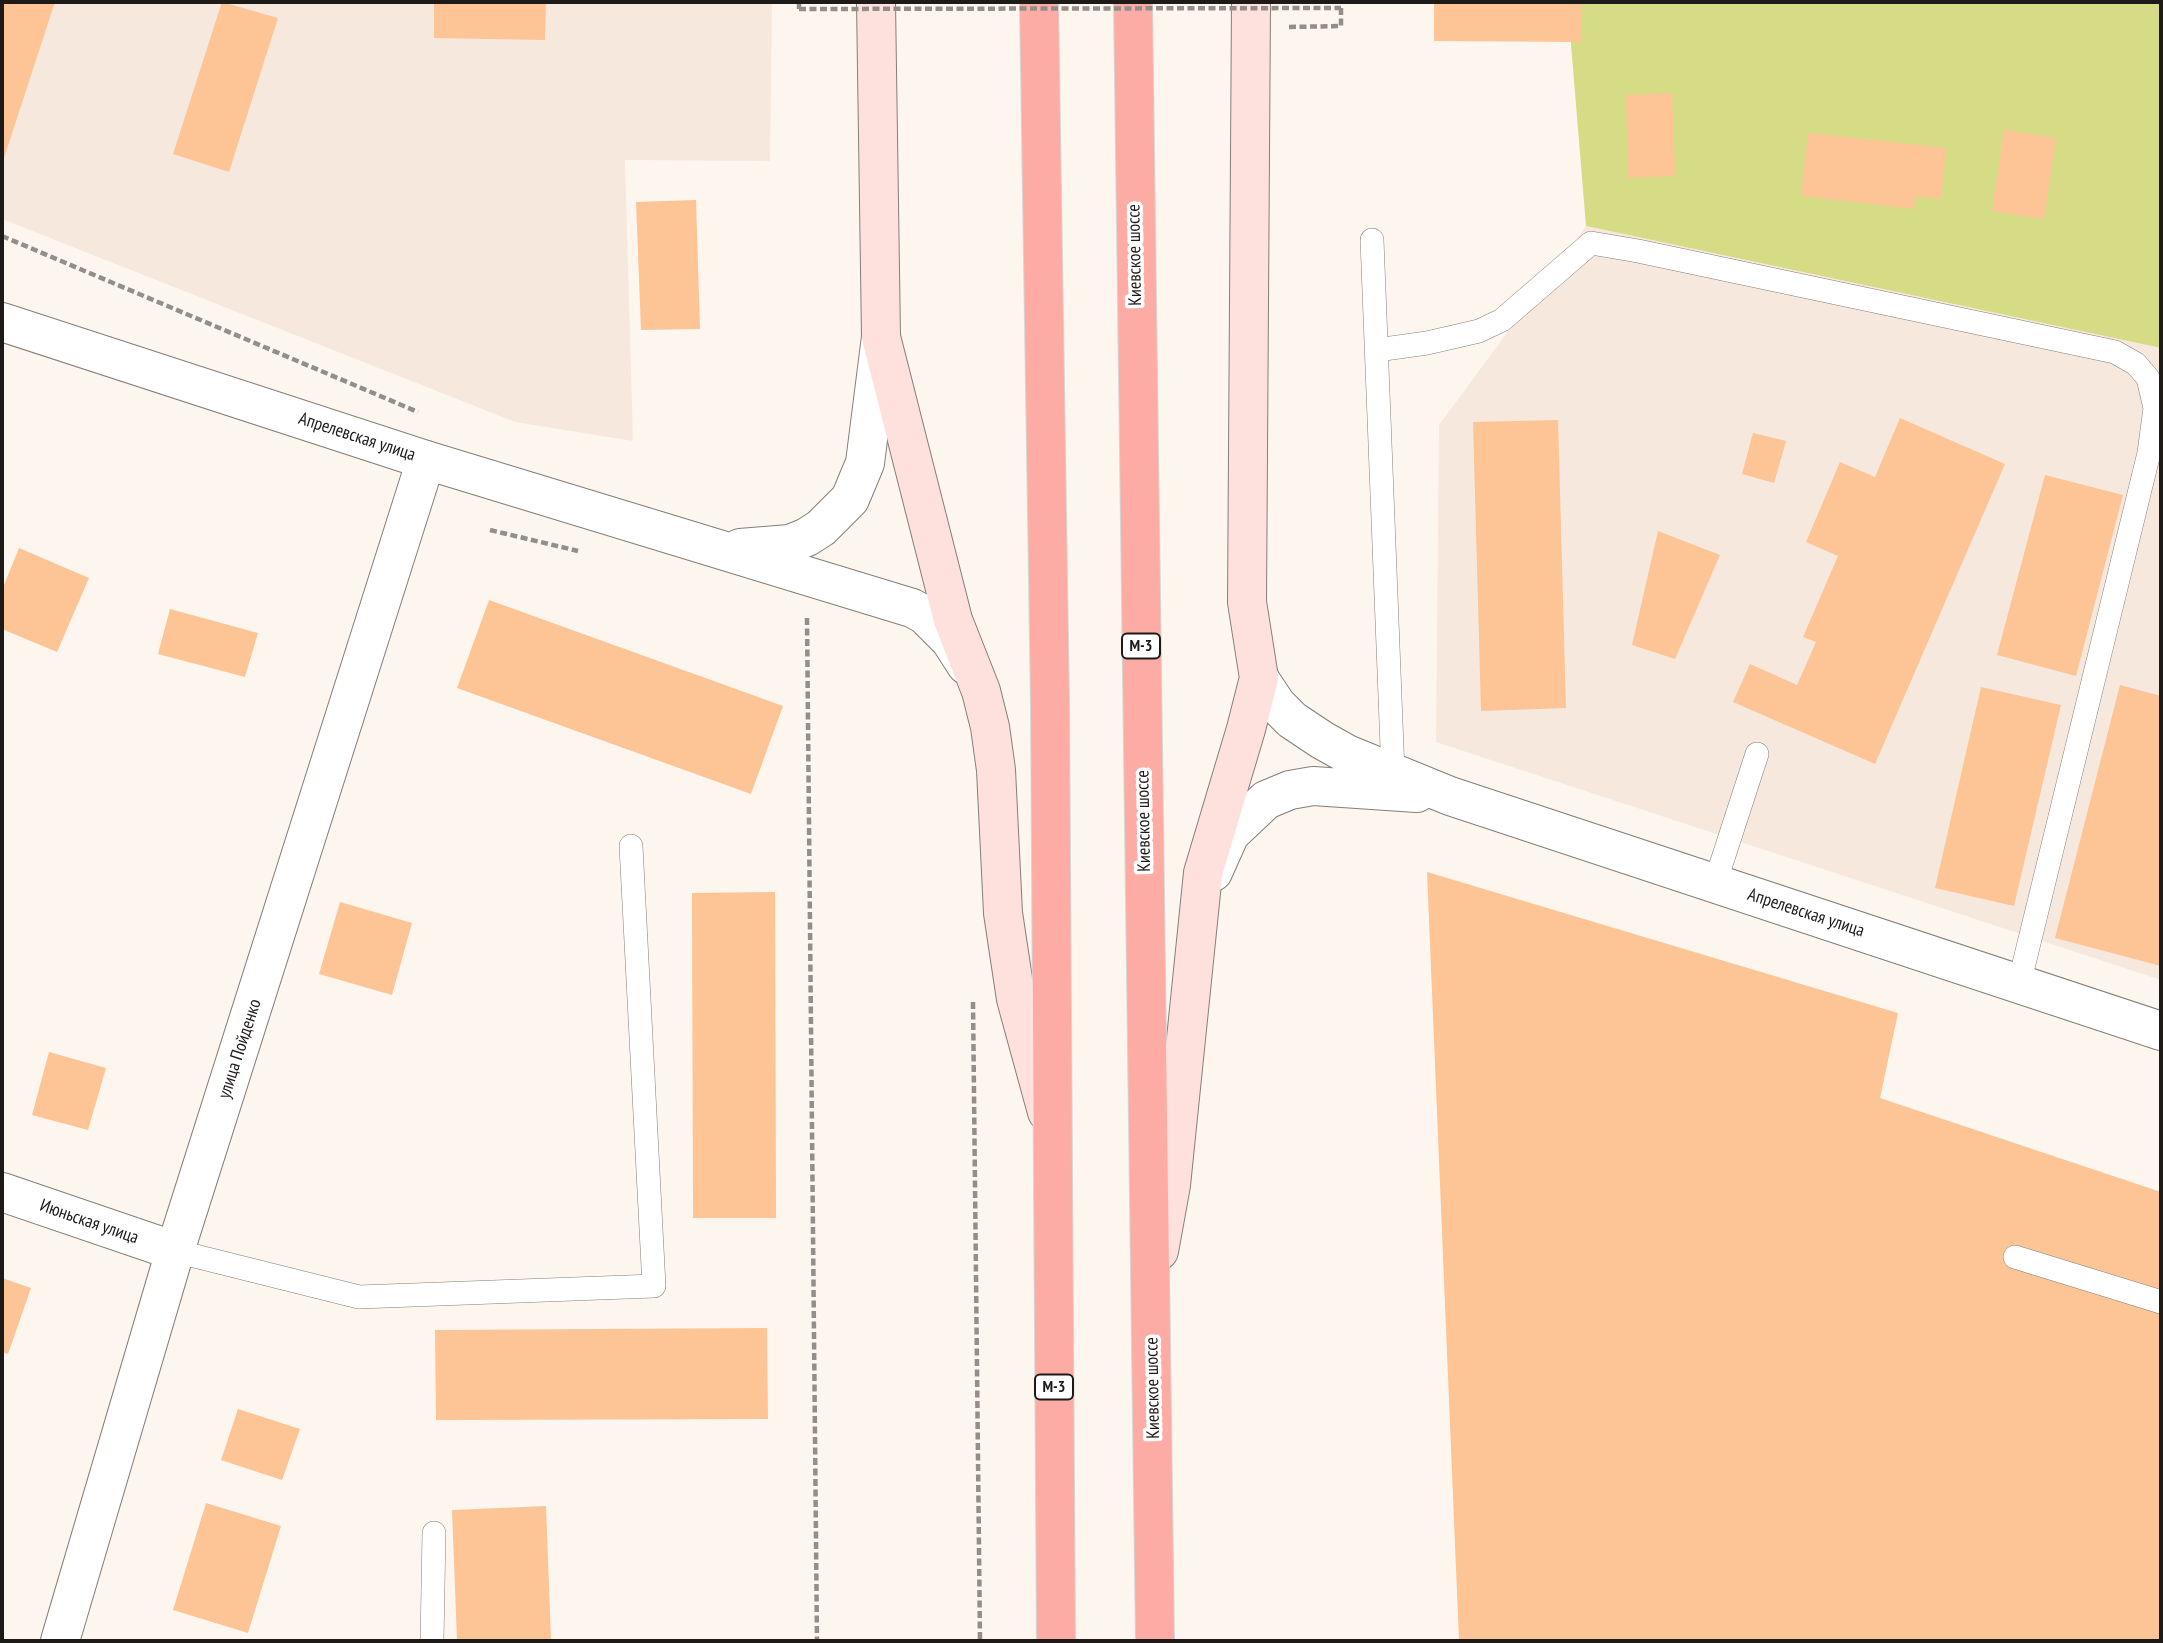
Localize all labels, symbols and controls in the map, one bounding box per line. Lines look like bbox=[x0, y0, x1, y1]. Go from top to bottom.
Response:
street label: Киевское шоссе bbox=[1123, 204, 1147, 306]
street label: Апрелевская улица bbox=[296, 408, 418, 466]
road number: М-3 bbox=[1122, 634, 1160, 659]
street label: Киевское шоссе bbox=[1132, 770, 1156, 872]
street label: Апрелевская улица bbox=[1745, 884, 1867, 942]
street label: улица Пойденко bbox=[214, 996, 266, 1102]
street label: Июньская улица bbox=[37, 1195, 141, 1249]
street label: Киевское шоссе bbox=[1141, 1337, 1165, 1439]
road number: М-3 bbox=[1035, 1374, 1073, 1400]

